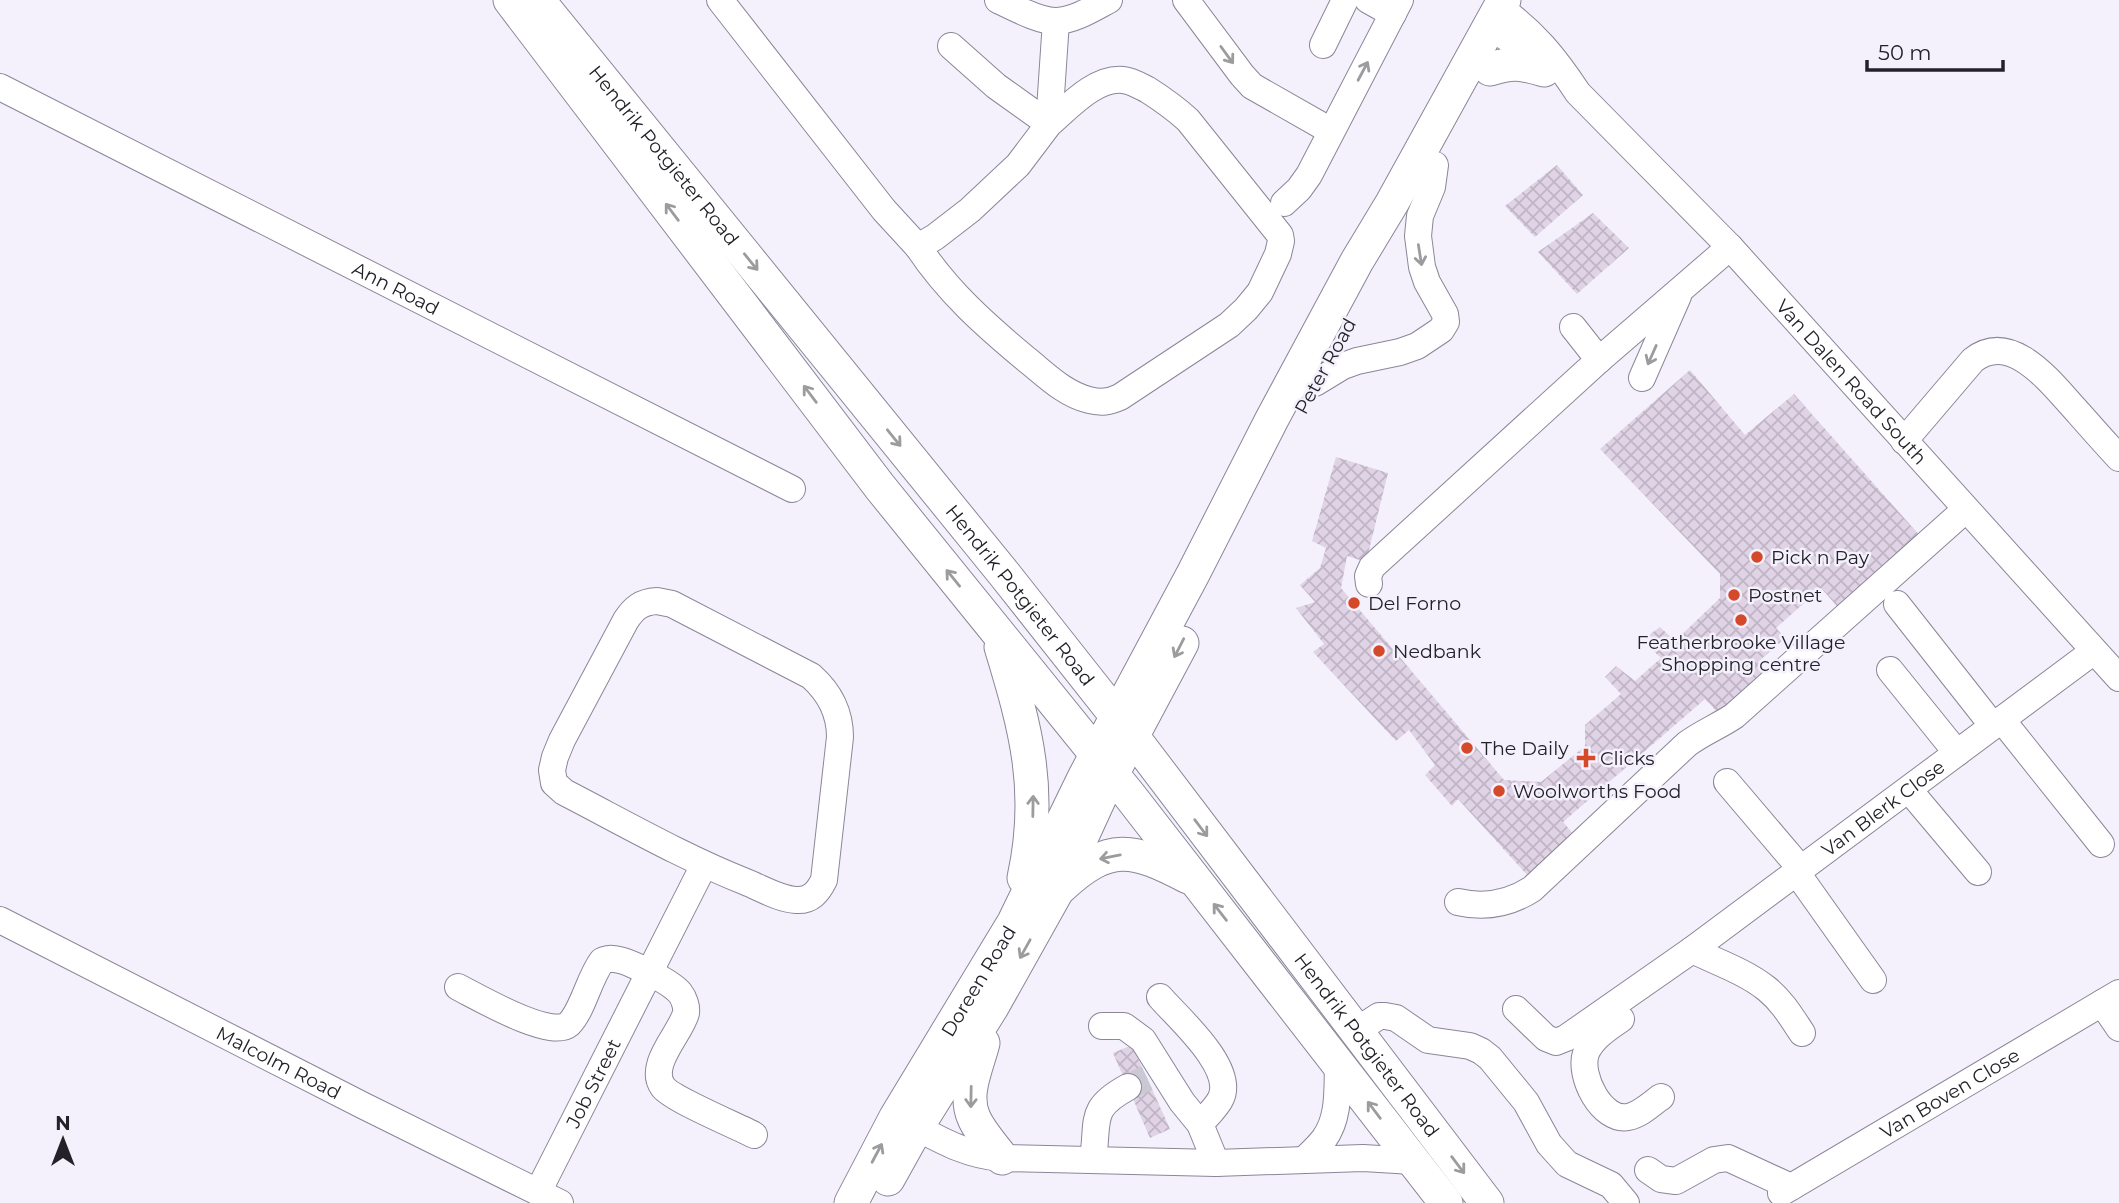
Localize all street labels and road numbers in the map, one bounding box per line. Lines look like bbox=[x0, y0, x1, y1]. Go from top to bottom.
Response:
street label: Hendrik Potgieter Road bbox=[584, 61, 744, 250]
street label: Ann Road bbox=[349, 257, 443, 320]
street label: Van Dalen Road South bbox=[1771, 295, 1932, 469]
street label: Peter Road bbox=[1290, 314, 1361, 418]
street label: Hendrik Potgieter Road bbox=[941, 500, 1099, 691]
street label: Van Blerk Close bbox=[1817, 755, 1949, 862]
street label: Doreen Road bbox=[936, 922, 1021, 1041]
street label: Hendrik Potgieter Road bbox=[1289, 949, 1444, 1142]
street label: Malcolm Road bbox=[212, 1021, 345, 1104]
street label: Job Street bbox=[561, 1035, 626, 1133]
street label: Van Boven Close bbox=[1876, 1044, 2024, 1144]

